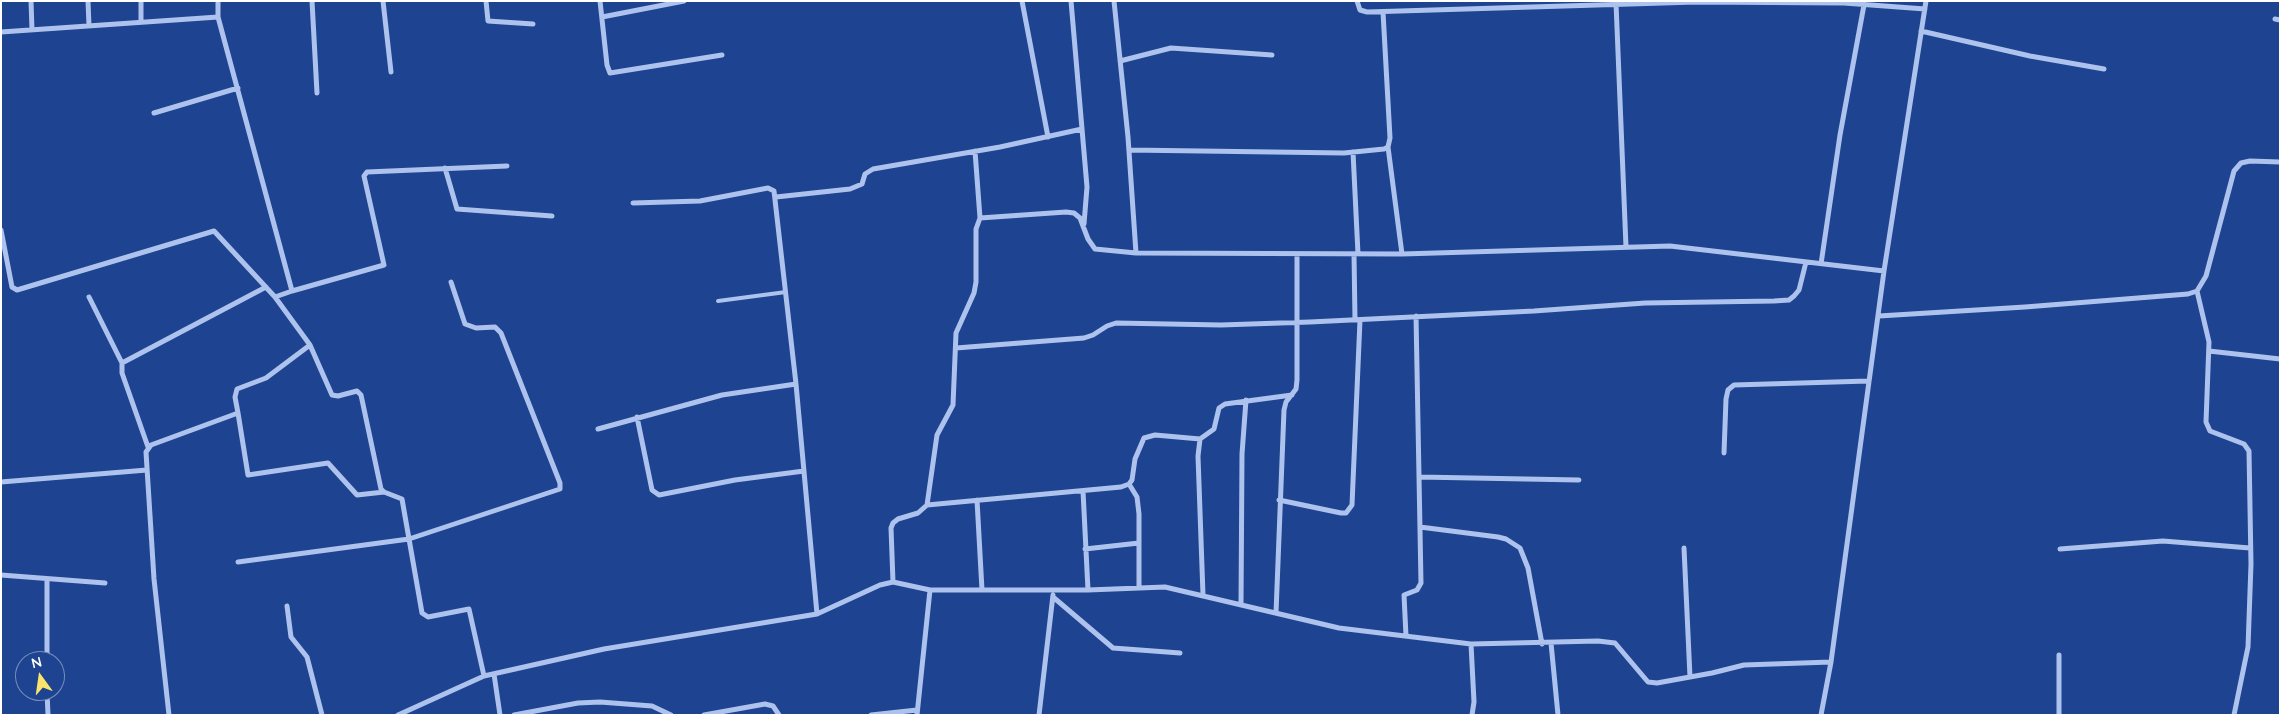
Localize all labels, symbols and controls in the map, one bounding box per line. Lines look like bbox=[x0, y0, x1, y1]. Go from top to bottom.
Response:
north arrow bbox=[15, 651, 65, 701]
text: N bbox=[29, 652, 44, 672]

